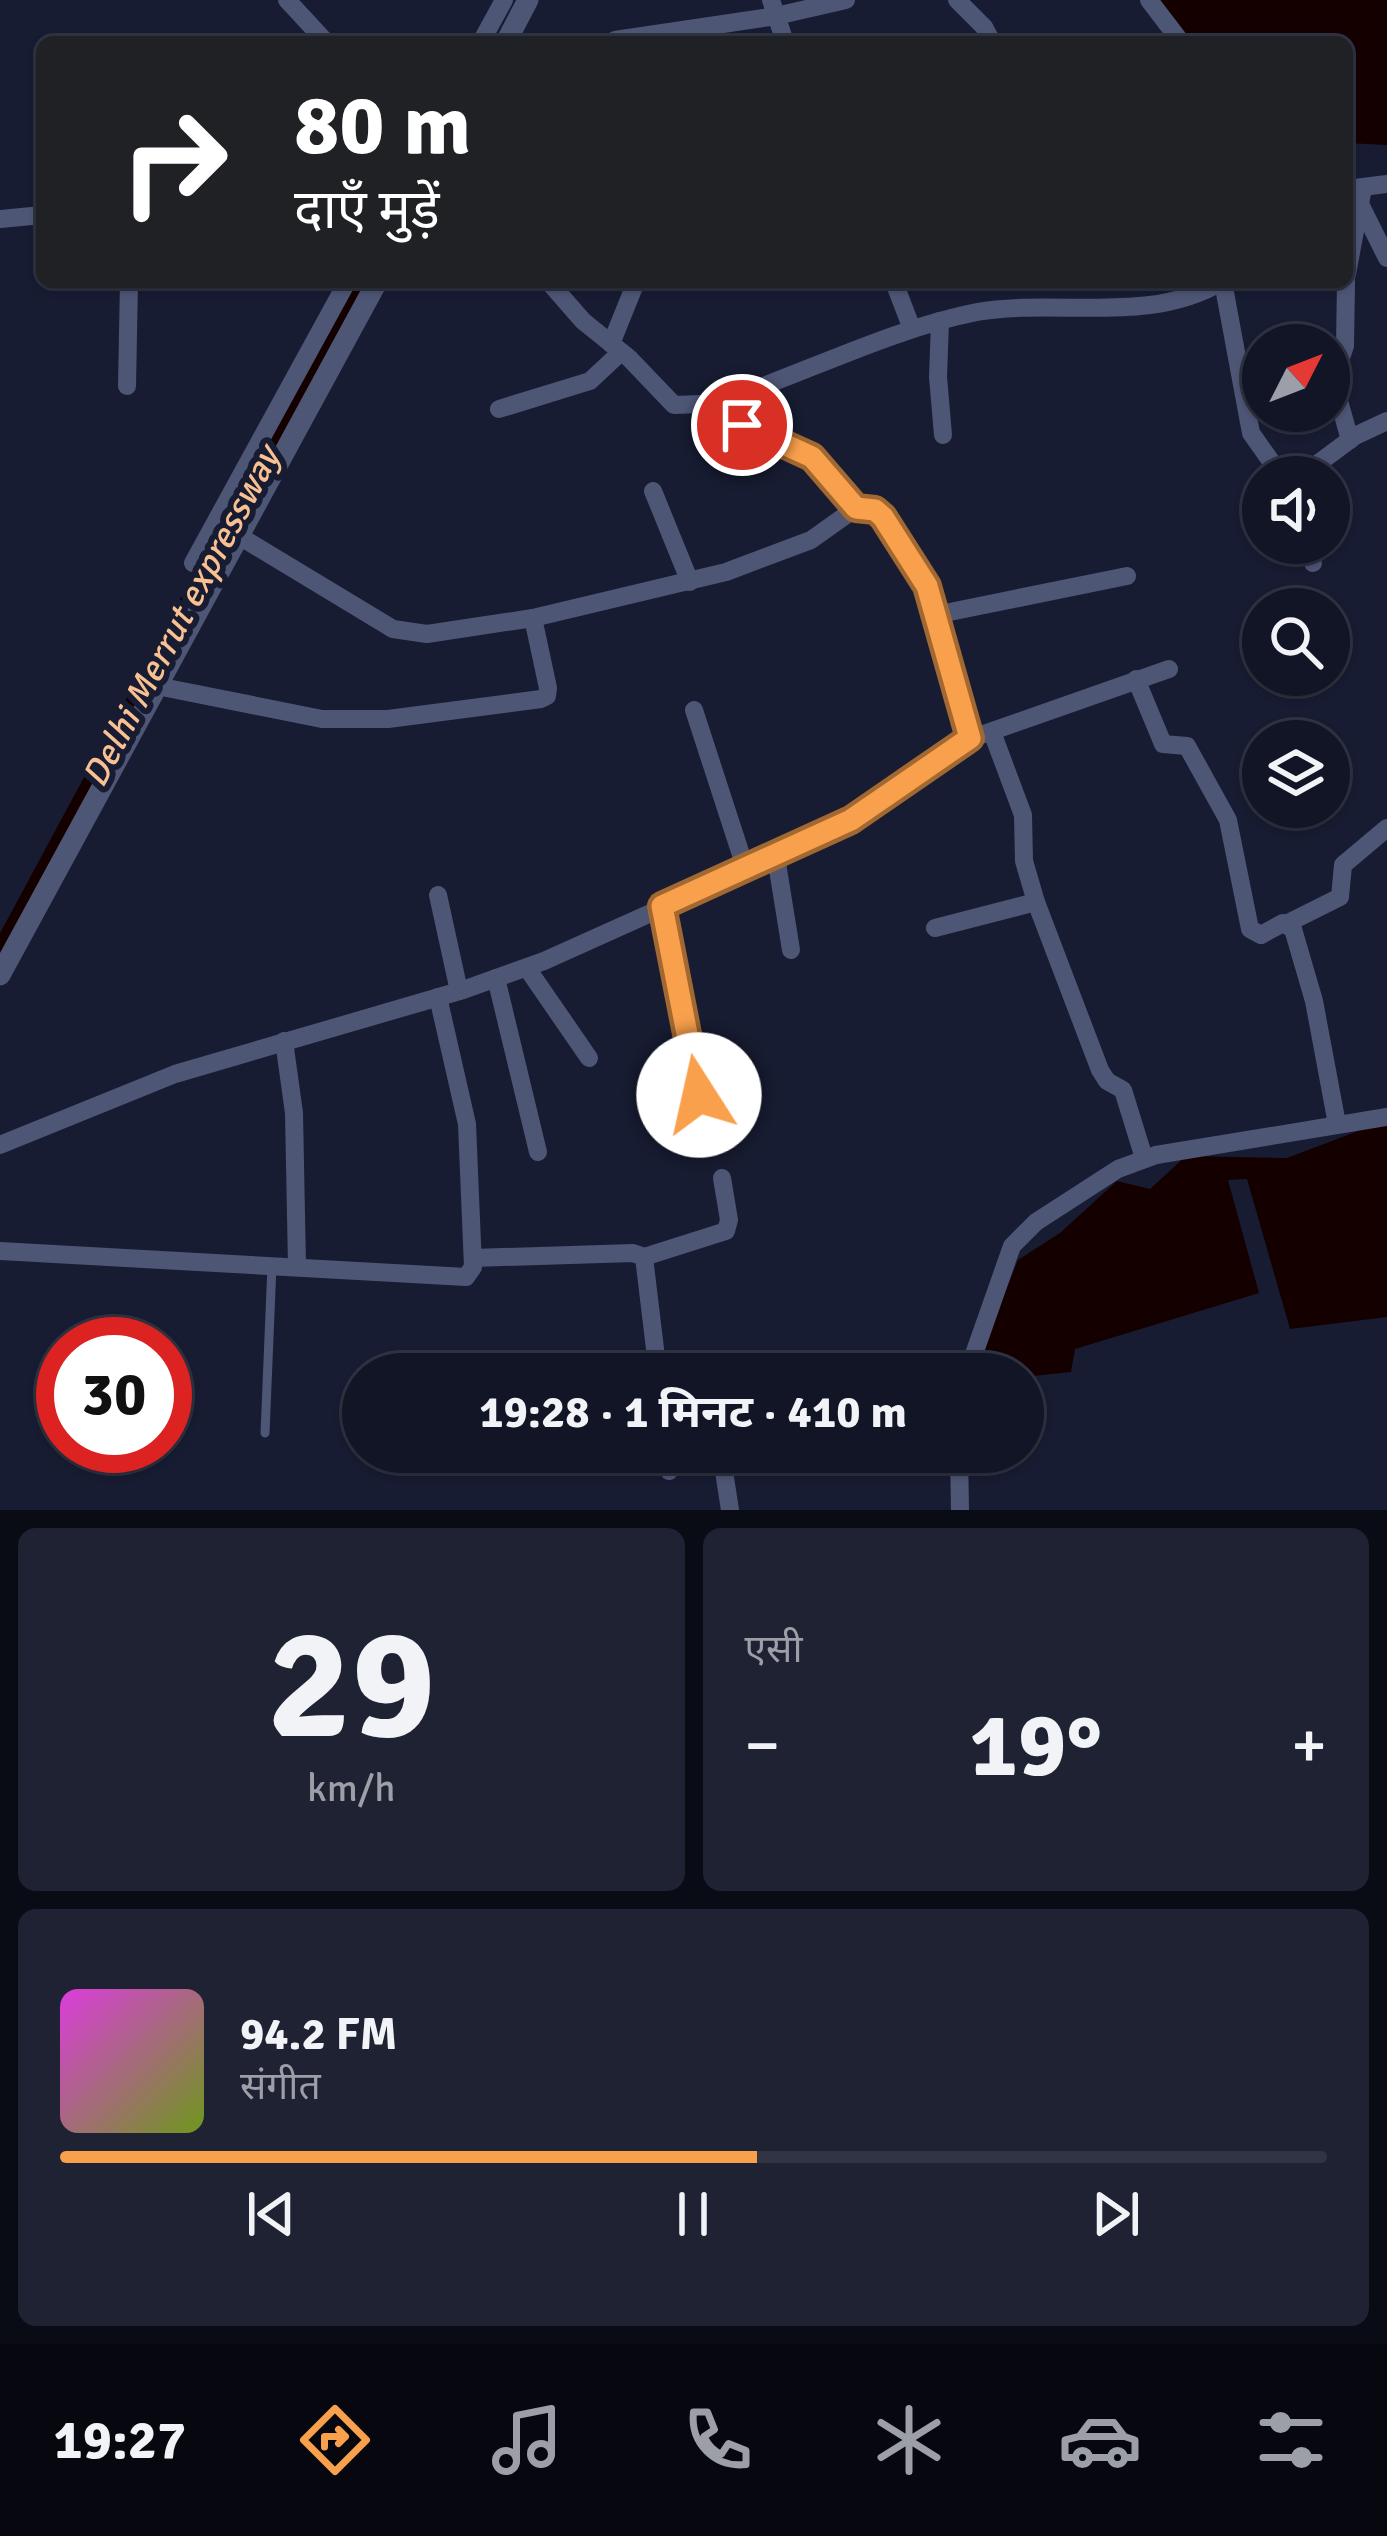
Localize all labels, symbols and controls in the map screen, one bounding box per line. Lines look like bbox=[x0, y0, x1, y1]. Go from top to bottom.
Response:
text: 80 m bbox=[294, 74, 471, 178]
icon: right bbox=[96, 84, 252, 240]
text: दाएँ मुड़ें bbox=[294, 177, 440, 244]
north arrow bbox=[1242, 324, 1350, 432]
map controls bbox=[1242, 324, 1350, 828]
pin bbox=[691, 374, 793, 476]
icon: arrive bbox=[709, 392, 775, 458]
water label: Delhi Merrut expressway bbox=[72, 435, 292, 795]
button: sound bbox=[1242, 456, 1350, 564]
button: search bbox=[1242, 588, 1350, 696]
button: layers bbox=[1242, 720, 1350, 828]
position arrow bbox=[636, 1032, 762, 1158]
speed limit sign: 30 bbox=[36, 1317, 192, 1473]
text: 19:28 · 1 मिनट · 410 m bbox=[479, 1385, 907, 1440]
text: 29 bbox=[267, 1589, 435, 1782]
text: एसी bbox=[745, 1625, 803, 1673]
text: 19° bbox=[969, 1690, 1102, 1801]
text: − bbox=[745, 1705, 780, 1786]
text: + bbox=[1291, 1705, 1327, 1786]
text: km/h bbox=[307, 1764, 395, 1812]
text: 94.2 FM bbox=[240, 2007, 397, 2062]
text: संगीत bbox=[240, 2062, 321, 2110]
icon: previous bbox=[238, 2181, 304, 2247]
icon: pause bbox=[660, 2181, 726, 2247]
icon: next bbox=[1083, 2181, 1149, 2247]
icon: directions bbox=[293, 2398, 377, 2482]
icon: music bbox=[485, 2398, 569, 2482]
icon: phone bbox=[676, 2398, 760, 2482]
icon: climate bbox=[867, 2398, 951, 2482]
icon: car bbox=[1058, 2398, 1142, 2482]
icon: filters bbox=[1249, 2398, 1333, 2482]
text: 19:27 bbox=[54, 2407, 186, 2474]

